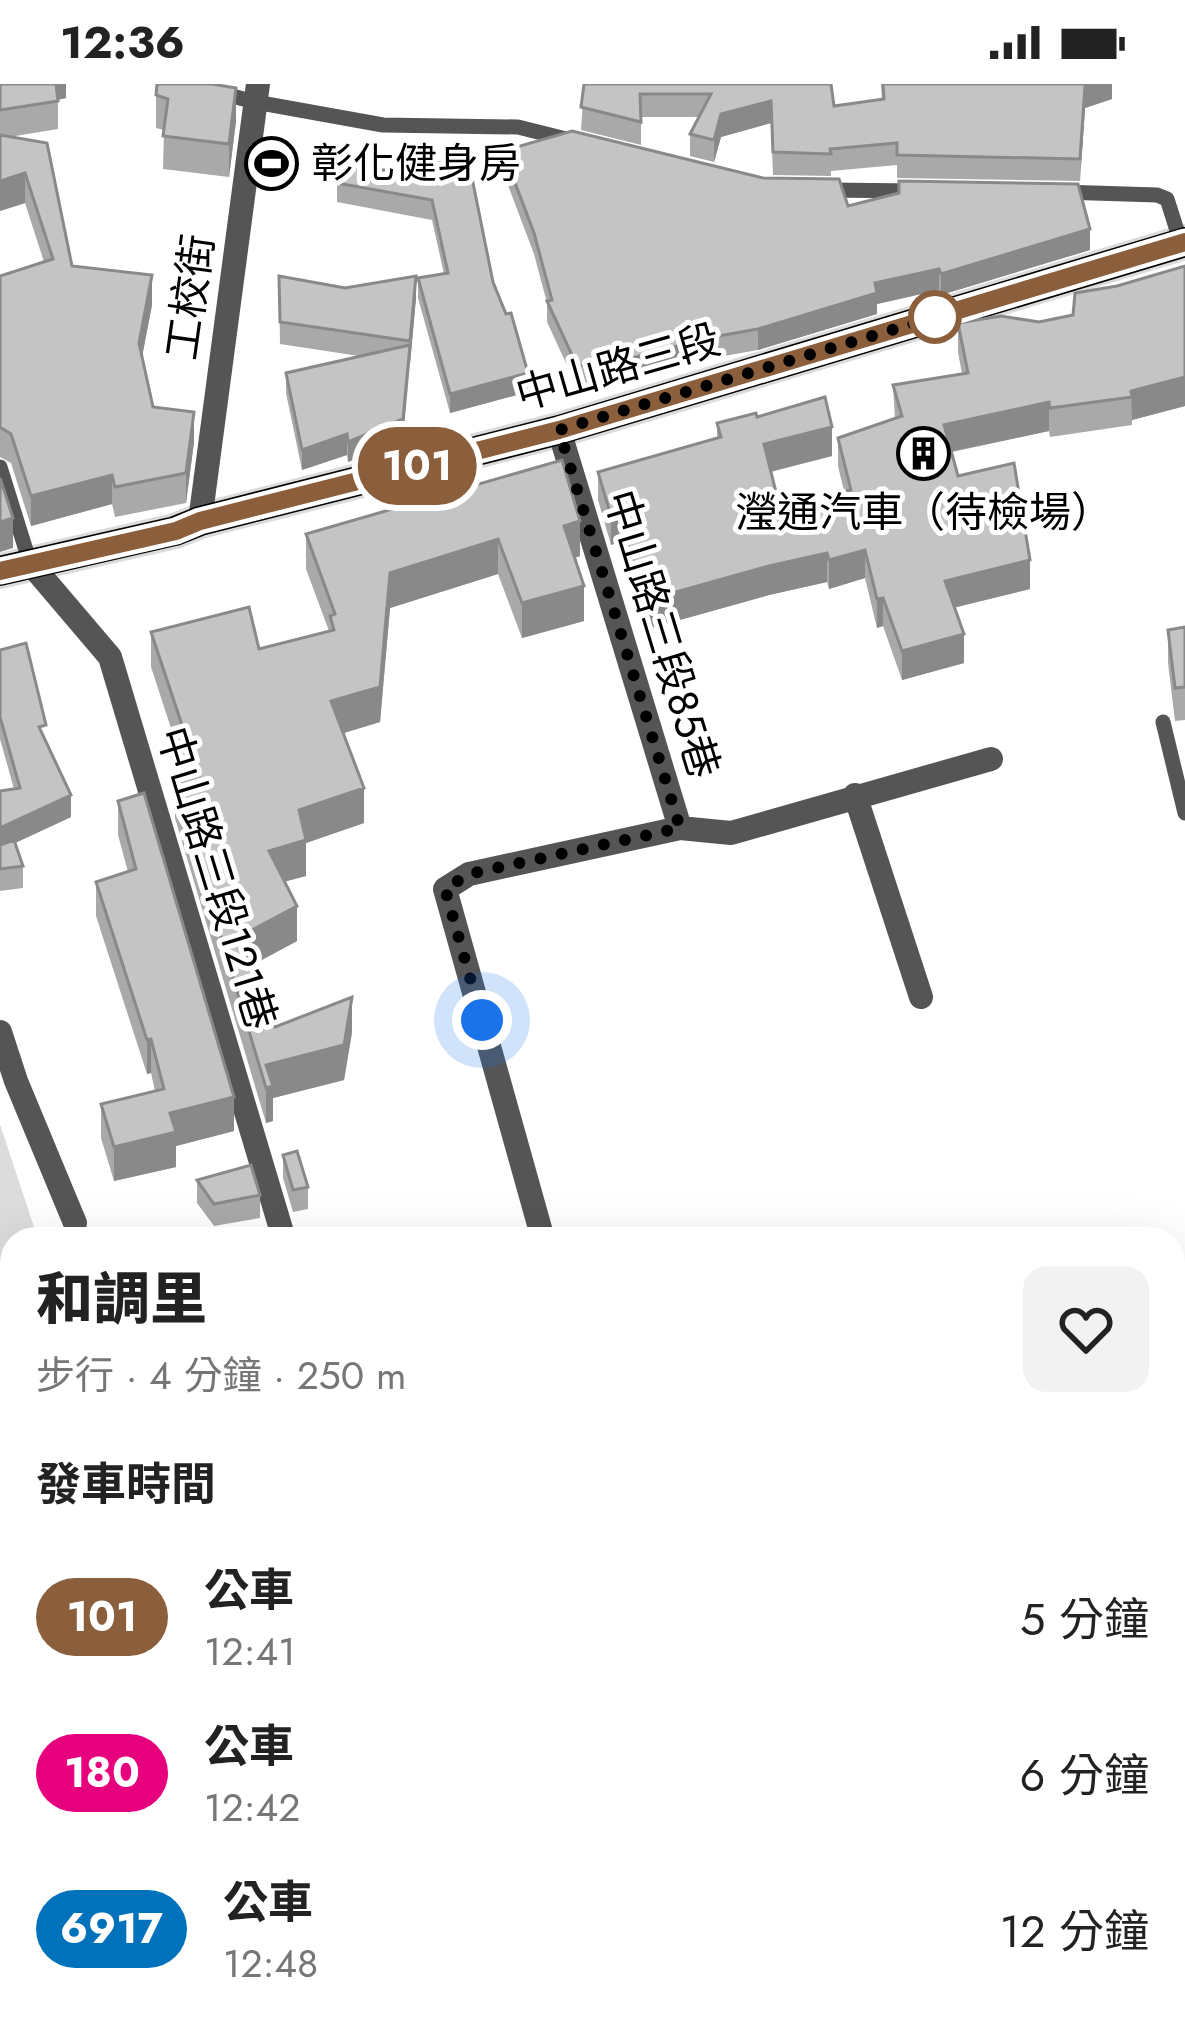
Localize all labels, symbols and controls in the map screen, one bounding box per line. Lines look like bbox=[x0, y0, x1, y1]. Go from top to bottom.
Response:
text: 12:36 bbox=[60, 10, 185, 75]
place label: 彰化健身房 bbox=[311, 133, 521, 194]
sports icon: 彰化健身房 bbox=[244, 135, 300, 191]
street label: 工校街 bbox=[151, 230, 229, 364]
unlabelled marker bbox=[910, 292, 960, 342]
street label: 中山路三段 bbox=[509, 309, 727, 425]
building icon: 瀅通汽車（待檢場） bbox=[896, 425, 952, 481]
line badge: 101 bbox=[348, 427, 486, 505]
text: 101 bbox=[382, 435, 452, 496]
street label: 中山路三段85巷 bbox=[589, 482, 735, 786]
place label: 瀅通汽車（待檢場） bbox=[735, 482, 1113, 543]
street label: 中山路三段121巷 bbox=[142, 719, 292, 1037]
your location bbox=[452, 990, 512, 1050]
text: 和調里 bbox=[36, 1258, 207, 1340]
button: heart bbox=[1023, 1266, 1149, 1392]
text: 步行 · 4 分鐘 · 250 m bbox=[36, 1347, 406, 1404]
text: 發車時間 bbox=[36, 1452, 216, 1517]
text: 公車 bbox=[204, 1558, 294, 1623]
text: 101 bbox=[67, 1586, 137, 1647]
text: 5 分鐘 bbox=[1020, 1587, 1149, 1652]
text: 12:41 bbox=[204, 1623, 296, 1680]
text: 公車 bbox=[204, 1714, 294, 1779]
text: 180 bbox=[64, 1742, 140, 1803]
text: 6 分鐘 bbox=[1020, 1743, 1149, 1808]
text: 12:42 bbox=[204, 1779, 300, 1836]
text: 公車 bbox=[223, 1870, 313, 1935]
text: 6917 bbox=[60, 1898, 163, 1959]
text: 12 分鐘 bbox=[1000, 1899, 1149, 1964]
text: 12:48 bbox=[223, 1935, 318, 1992]

